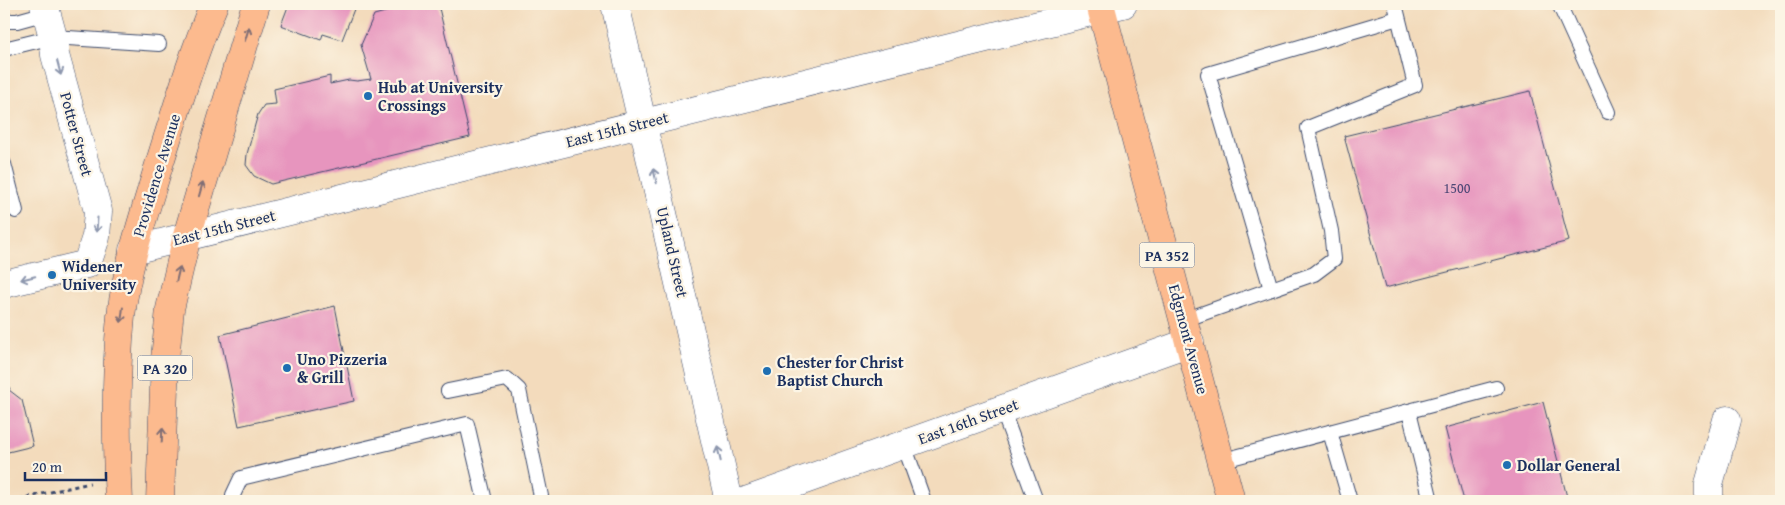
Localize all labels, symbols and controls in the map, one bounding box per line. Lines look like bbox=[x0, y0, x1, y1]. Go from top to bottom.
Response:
one-way arrow bbox=[242, 26, 252, 42]
one-way arrow bbox=[55, 60, 64, 76]
place label: Hub at University Crossings bbox=[378, 75, 503, 117]
street label: Potter Street bbox=[54, 89, 100, 179]
marker: Hub at University Crossings bbox=[362, 90, 374, 102]
street label: East 15th Street bbox=[563, 105, 671, 153]
street label: Providence Avenue bbox=[126, 110, 186, 240]
one-way arrow bbox=[650, 168, 659, 184]
house number: 1500 bbox=[1444, 178, 1471, 198]
one-way arrow bbox=[196, 182, 206, 198]
street label: East 15th Street bbox=[170, 203, 278, 251]
street label: Upland Street bbox=[651, 204, 695, 300]
one-way arrow bbox=[93, 217, 102, 233]
road number: PA 352 bbox=[1140, 242, 1194, 268]
place label: Widener University bbox=[62, 254, 137, 296]
one-way arrow bbox=[174, 266, 183, 282]
marker: Widener University bbox=[46, 269, 58, 281]
one-way arrow bbox=[21, 274, 37, 283]
street label: Edgmont Avenue bbox=[1163, 281, 1215, 397]
one-way arrow bbox=[117, 307, 127, 323]
place label: Uno Pizzeria & Grill bbox=[297, 347, 388, 389]
place label: Chester for Christ Baptist Church bbox=[777, 350, 904, 392]
road number: PA 320 bbox=[138, 356, 192, 380]
marker: Uno Pizzeria & Grill bbox=[281, 362, 293, 374]
marker: Chester for Christ Baptist Church bbox=[761, 365, 773, 377]
street label: East 16th Street bbox=[914, 392, 1022, 450]
one-way arrow bbox=[158, 427, 167, 443]
one-way arrow bbox=[714, 446, 723, 462]
scale bar bbox=[25, 450, 106, 482]
place label: Dollar General bbox=[1517, 453, 1620, 477]
text: 20 m bbox=[32, 456, 63, 477]
marker: Dollar General bbox=[1501, 459, 1513, 471]

